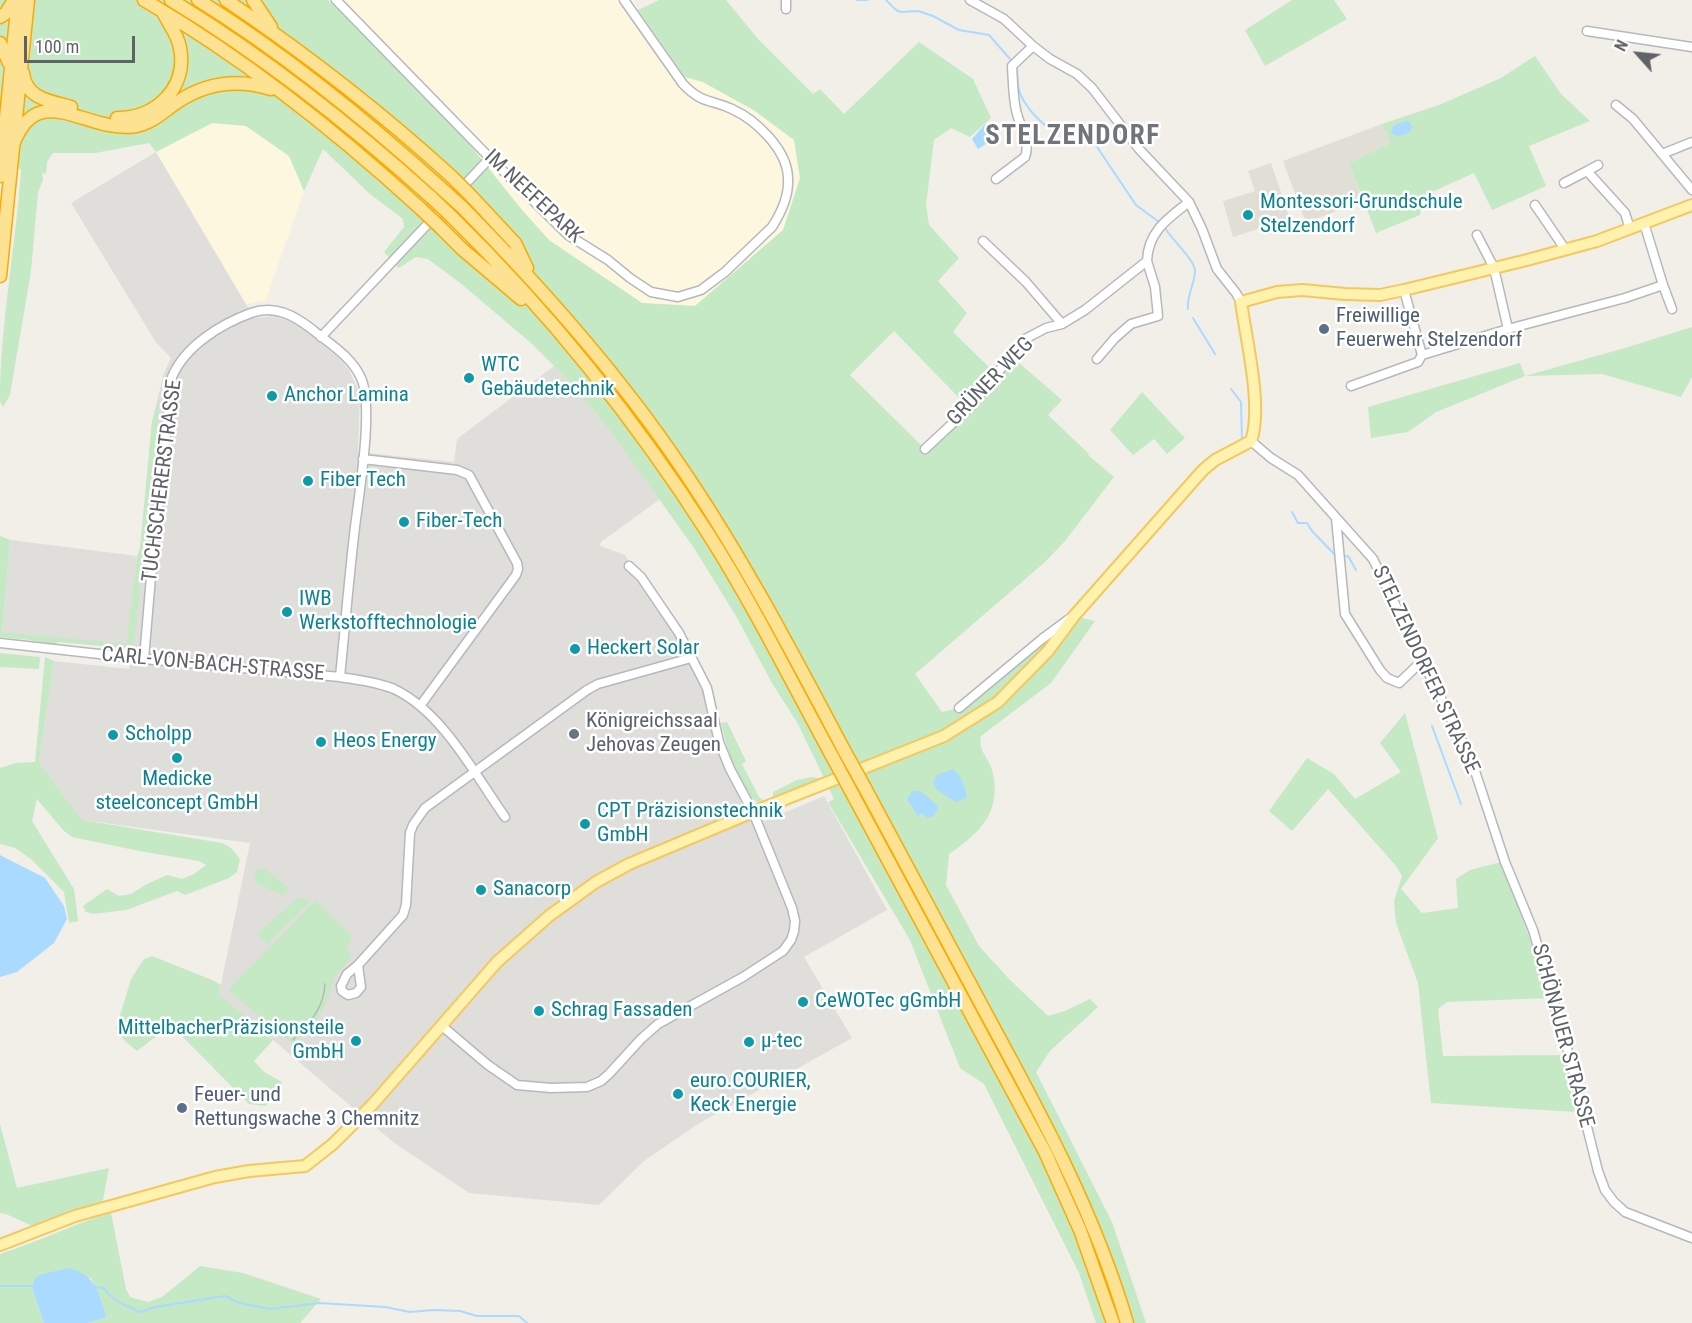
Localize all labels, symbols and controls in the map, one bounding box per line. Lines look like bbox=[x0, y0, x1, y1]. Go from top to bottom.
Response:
scale bar bbox=[27, 24, 138, 62]
north arrow bbox=[1608, 24, 1668, 84]
text: 100 m bbox=[35, 36, 79, 57]
text: N bbox=[1611, 37, 1632, 54]
district label: STELZENDORF bbox=[985, 121, 1161, 153]
street label: IM NEEFEPARK bbox=[479, 145, 587, 249]
place label: Montessori-Grundschule Stelzendorf bbox=[1260, 190, 1463, 240]
marker: Montessori-Grundschule Stelzendorf bbox=[1241, 208, 1255, 222]
place label: Freiwillige Feuerwehr Stelzendorf bbox=[1336, 304, 1522, 354]
marker: Freiwillige Feuerwehr Stelzendorf bbox=[1317, 322, 1331, 336]
street label: GRÜNER WEG bbox=[942, 332, 1040, 432]
place label: WTC Gebäudetechnik bbox=[481, 353, 614, 403]
marker: WTC Gebäudetechnik bbox=[462, 371, 476, 385]
street label: TUCHSCHERERSTRASSE bbox=[138, 378, 188, 584]
place label: Anchor Lamina bbox=[284, 383, 409, 409]
marker: Anchor Lamina bbox=[265, 389, 279, 403]
place label: Fiber Tech bbox=[320, 468, 406, 494]
marker: Fiber Tech bbox=[301, 474, 315, 488]
place label: Fiber-Tech bbox=[416, 509, 502, 535]
marker: Fiber-Tech bbox=[397, 515, 411, 529]
street label: STELZENDORFER STRASSE bbox=[1366, 562, 1484, 778]
place label: IWB Werkstofftechnologie bbox=[299, 587, 477, 637]
marker: IWB Werkstofftechnologie bbox=[280, 605, 294, 619]
place label: Heckert Solar bbox=[587, 636, 699, 662]
marker: Heckert Solar bbox=[568, 642, 582, 656]
street label: CARL-VON-BACH-STRASSE bbox=[100, 643, 326, 687]
place label: Königreichssaal Jehovas Zeugen bbox=[586, 709, 721, 759]
place label: Scholpp bbox=[125, 722, 192, 748]
marker: Königreichssaal Jehovas Zeugen bbox=[567, 727, 581, 741]
marker: Scholpp bbox=[106, 728, 120, 742]
place label: Heos Energy bbox=[333, 729, 437, 755]
marker: Heos Energy bbox=[314, 735, 328, 749]
marker: Medicke steelconcept GmbH bbox=[170, 751, 184, 765]
place label: Medicke steelconcept GmbH bbox=[95, 767, 259, 817]
place label: CPT Präzisionstechnik GmbH bbox=[597, 799, 783, 849]
marker: CPT Präzisionstechnik GmbH bbox=[578, 817, 592, 831]
place label: Sanacorp bbox=[493, 877, 571, 903]
marker: Sanacorp bbox=[474, 883, 488, 897]
street label: SCHÖNAUER STRASSE bbox=[1525, 941, 1599, 1131]
place label: CeWOTec gGmbH bbox=[815, 989, 961, 1015]
marker: CeWOTec gGmbH bbox=[796, 995, 810, 1009]
place label: Schrag Fassaden bbox=[551, 998, 692, 1024]
marker: Schrag Fassaden bbox=[532, 1004, 546, 1018]
place label: MittelbacherPräzisionsteile GmbH bbox=[118, 1016, 344, 1066]
place label: µ-tec bbox=[761, 1029, 802, 1055]
marker: MittelbacherPräzisionsteile GmbH bbox=[349, 1034, 363, 1048]
marker: µ-tec bbox=[742, 1035, 756, 1049]
place label: euro.COURIER, Keck Energie bbox=[690, 1069, 811, 1119]
place label: Feuer- und Rettungswache 3 Chemnitz bbox=[194, 1083, 419, 1133]
marker: euro.COURIER, Keck Energie bbox=[671, 1087, 685, 1101]
marker: Feuer- und Rettungswache 3 Chemnitz bbox=[175, 1101, 189, 1115]

